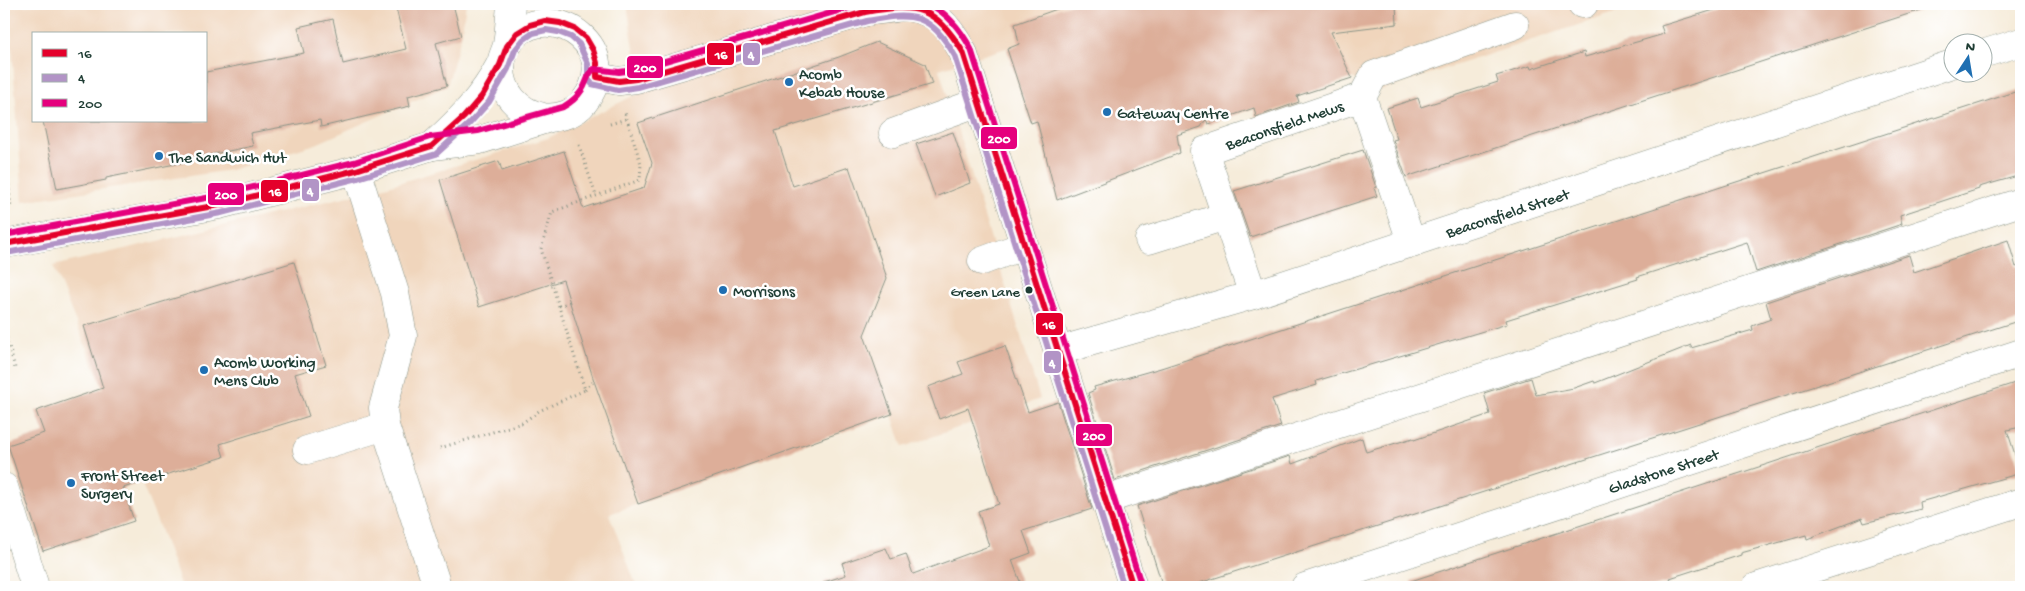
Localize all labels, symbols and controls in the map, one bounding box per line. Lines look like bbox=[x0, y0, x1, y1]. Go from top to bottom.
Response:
legend bbox=[32, 32, 208, 122]
north arrow bbox=[1942, 32, 1992, 82]
text: N bbox=[1964, 38, 1976, 57]
line badge: 16 bbox=[706, 42, 735, 66]
line badge: 4 bbox=[742, 42, 761, 66]
text: 16 bbox=[77, 46, 92, 64]
text: 16 bbox=[714, 48, 728, 65]
text: 4 bbox=[747, 48, 755, 65]
line badge: 200 bbox=[626, 55, 664, 79]
text: 200 bbox=[634, 61, 656, 78]
place label: Acomb Kebab House bbox=[799, 67, 885, 104]
text: 4 bbox=[78, 70, 85, 88]
marker: Acomb Kebab House bbox=[783, 76, 795, 88]
text: 200 bbox=[78, 96, 103, 114]
street label: Beaconsfield Mews bbox=[1223, 98, 1348, 157]
marker: Gateway Centre bbox=[1101, 106, 1113, 118]
place label: Gateway Centre bbox=[1117, 106, 1229, 125]
line badge: 200 bbox=[980, 126, 1018, 150]
text: 200 bbox=[988, 132, 1010, 149]
marker: The Sandwich Hut bbox=[153, 150, 165, 162]
place label: The Sandwich Hut bbox=[168, 150, 287, 169]
line badge: 4 bbox=[301, 178, 320, 202]
line badge: 16 bbox=[260, 179, 289, 203]
line badge: 200 bbox=[207, 182, 245, 206]
text: 4 bbox=[306, 184, 314, 201]
text: 16 bbox=[268, 185, 282, 202]
street label: Beaconsfield Street bbox=[1443, 186, 1574, 245]
text: 200 bbox=[215, 188, 237, 205]
marker: Morrisons bbox=[717, 284, 729, 296]
place label: Morrisons bbox=[733, 284, 796, 303]
place label: Green Lane bbox=[950, 284, 1020, 302]
marker: Green Lane bbox=[1024, 285, 1034, 295]
line badge: 16 bbox=[1035, 312, 1064, 336]
text: 16 bbox=[1042, 318, 1056, 335]
line badge: 4 bbox=[1043, 350, 1062, 374]
place label: Acomb Working Mens Club bbox=[214, 355, 316, 392]
text: 4 bbox=[1048, 356, 1056, 373]
marker: Acomb Working Mens Club bbox=[198, 364, 210, 376]
line badge: 200 bbox=[1075, 423, 1113, 447]
text: 200 bbox=[1083, 429, 1105, 446]
street label: Gladstone Street bbox=[1606, 446, 1723, 500]
place label: Front Street Surgery bbox=[80, 468, 165, 505]
marker: Front Street Surgery bbox=[65, 477, 77, 489]

